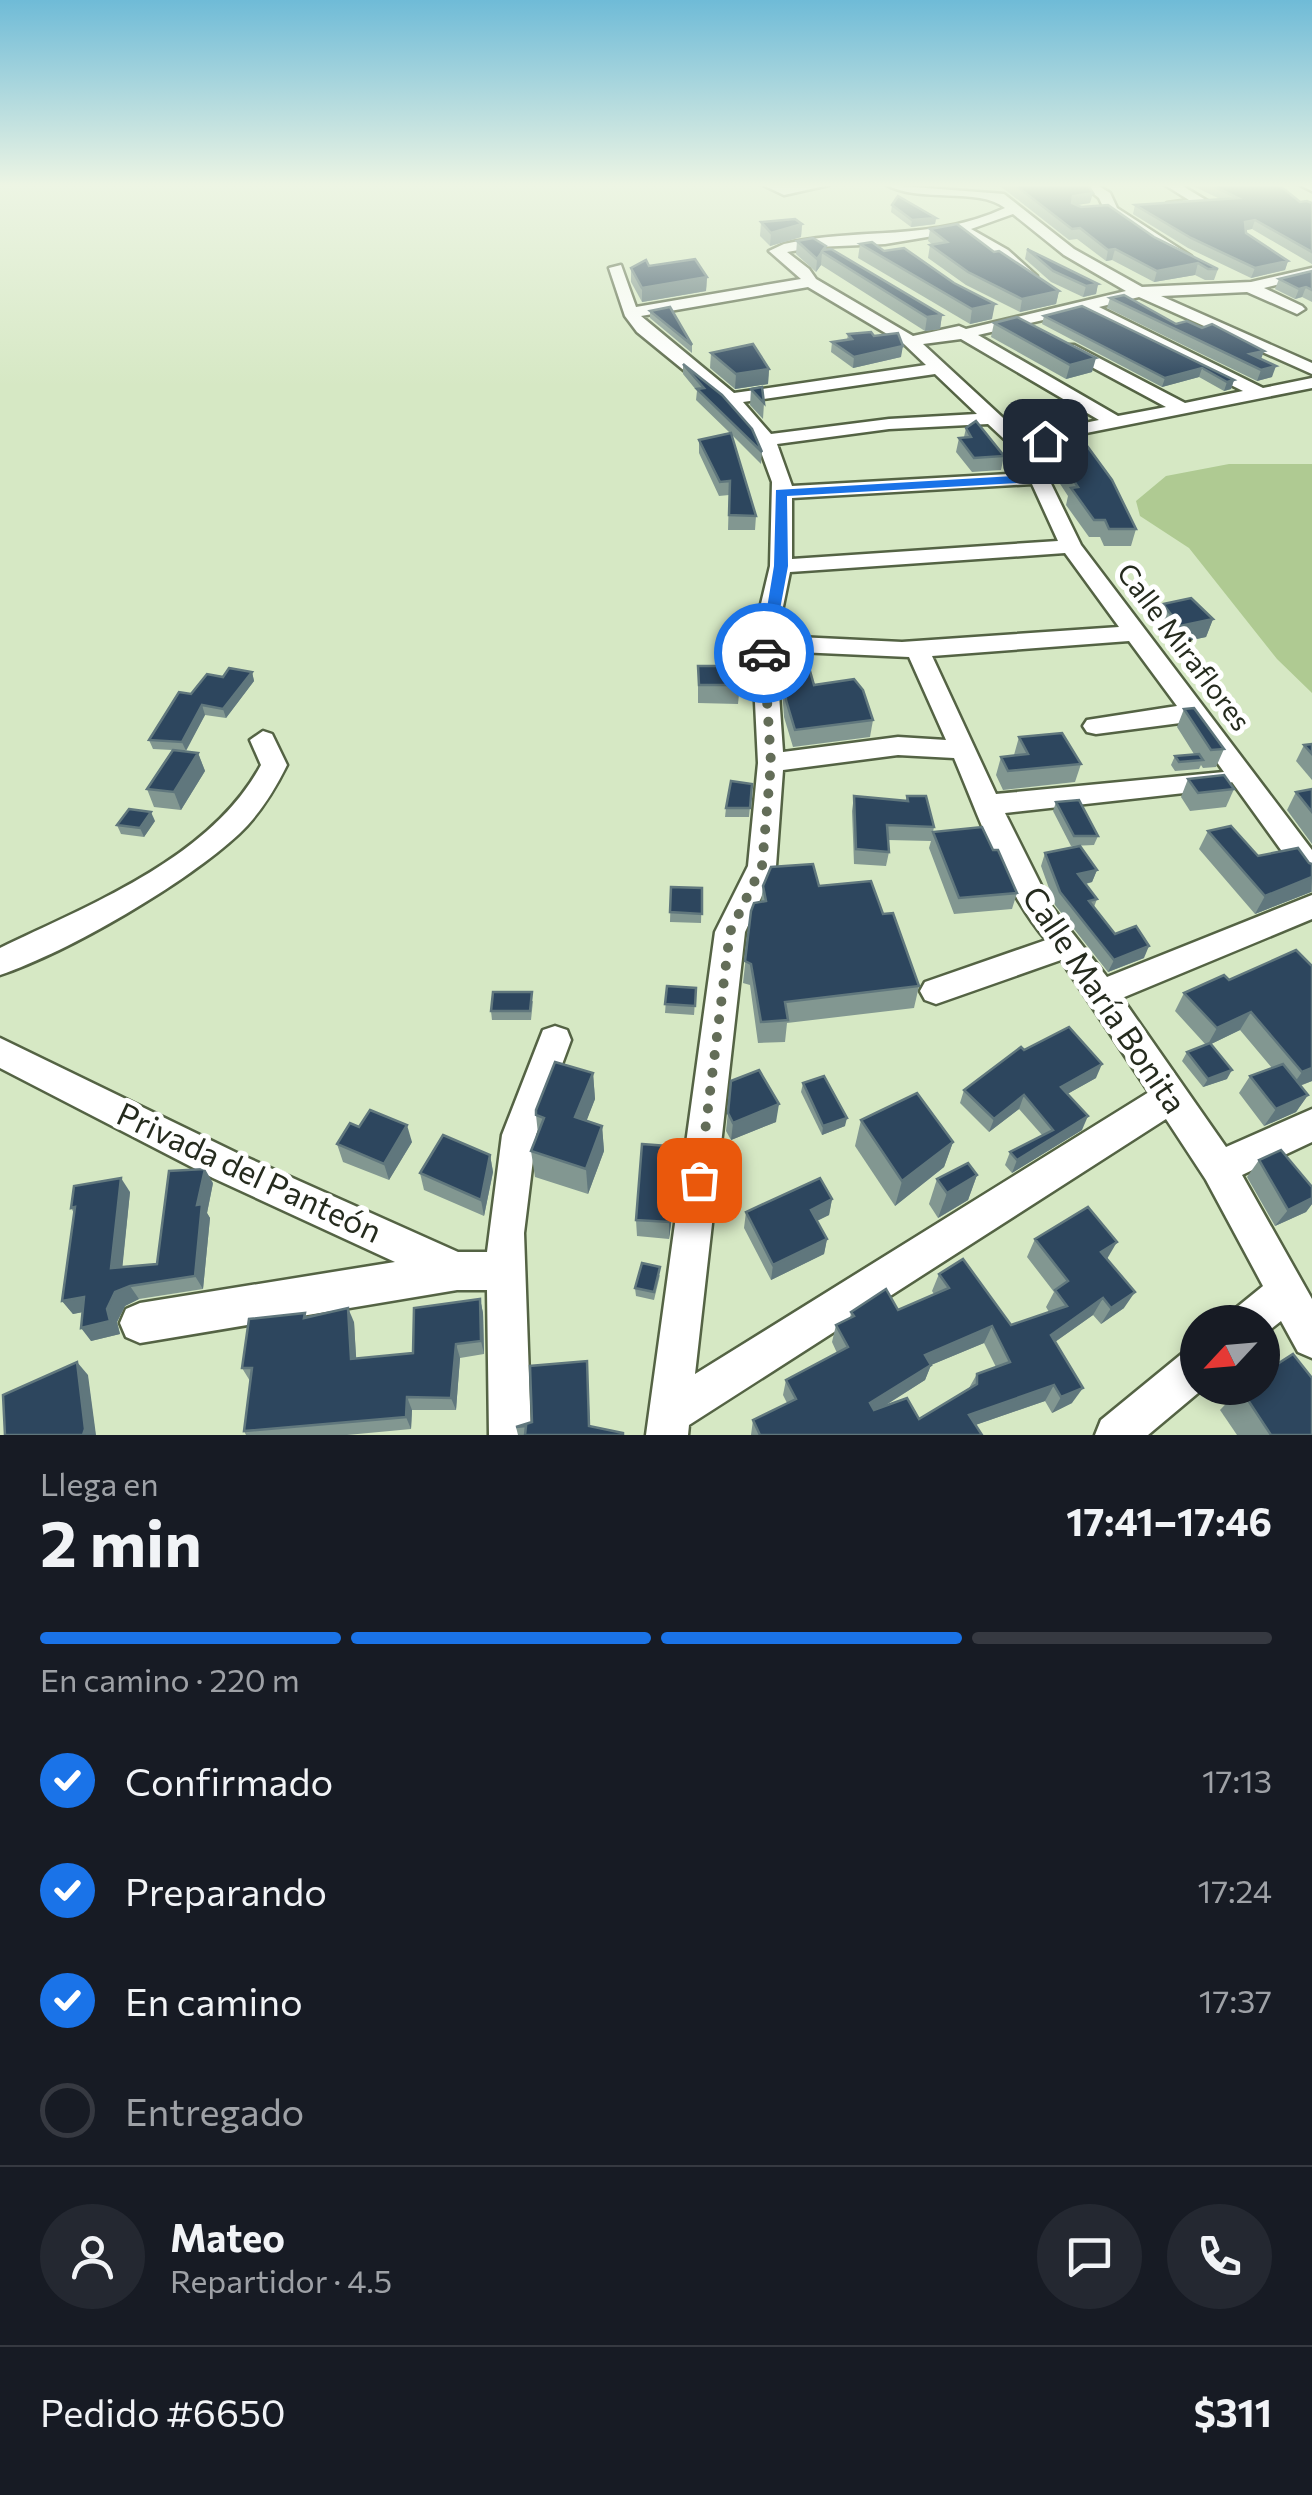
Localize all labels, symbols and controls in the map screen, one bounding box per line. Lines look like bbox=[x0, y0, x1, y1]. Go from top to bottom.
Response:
pin bbox=[1003, 399, 1088, 484]
icon: home bbox=[1018, 414, 1073, 469]
street label: Calle Miraflores bbox=[1111, 556, 1259, 737]
courier bbox=[714, 603, 814, 703]
icon: car bbox=[737, 626, 792, 681]
street label: Calle María Bonita bbox=[1015, 878, 1196, 1120]
street label: Privada del Panteón bbox=[111, 1092, 388, 1250]
pin bbox=[657, 1138, 742, 1223]
icon: bag bbox=[672, 1153, 727, 1208]
north arrow bbox=[1180, 1305, 1280, 1405]
map controls bbox=[1180, 1305, 1280, 1405]
text: Llega en bbox=[40, 1463, 159, 1503]
text: 17:41–17:46 bbox=[1066, 1497, 1272, 1544]
text: 2 min bbox=[40, 1501, 202, 1580]
text: En camino · 220 m bbox=[40, 1659, 300, 1699]
icon: check bbox=[40, 1753, 95, 1808]
text: Confirmado bbox=[125, 1757, 333, 1804]
text: 17:13 bbox=[1202, 1760, 1272, 1800]
icon: check bbox=[40, 1863, 95, 1918]
text: Preparando bbox=[125, 1867, 327, 1914]
text: 17:24 bbox=[1197, 1870, 1272, 1910]
icon: check bbox=[40, 1973, 95, 2028]
text: En camino bbox=[125, 1977, 303, 2024]
text: 17:37 bbox=[1199, 1980, 1272, 2020]
text: Entregado bbox=[125, 2087, 304, 2134]
button: person bbox=[40, 2204, 145, 2309]
button: chat bbox=[1037, 2204, 1142, 2309]
button: phone bbox=[1167, 2204, 1272, 2309]
text: Mateo bbox=[170, 2213, 285, 2260]
text: Repartidor · 4.5 bbox=[170, 2260, 392, 2300]
text: Pedido #6650 bbox=[40, 2388, 286, 2435]
text: $311 bbox=[1194, 2388, 1272, 2435]

